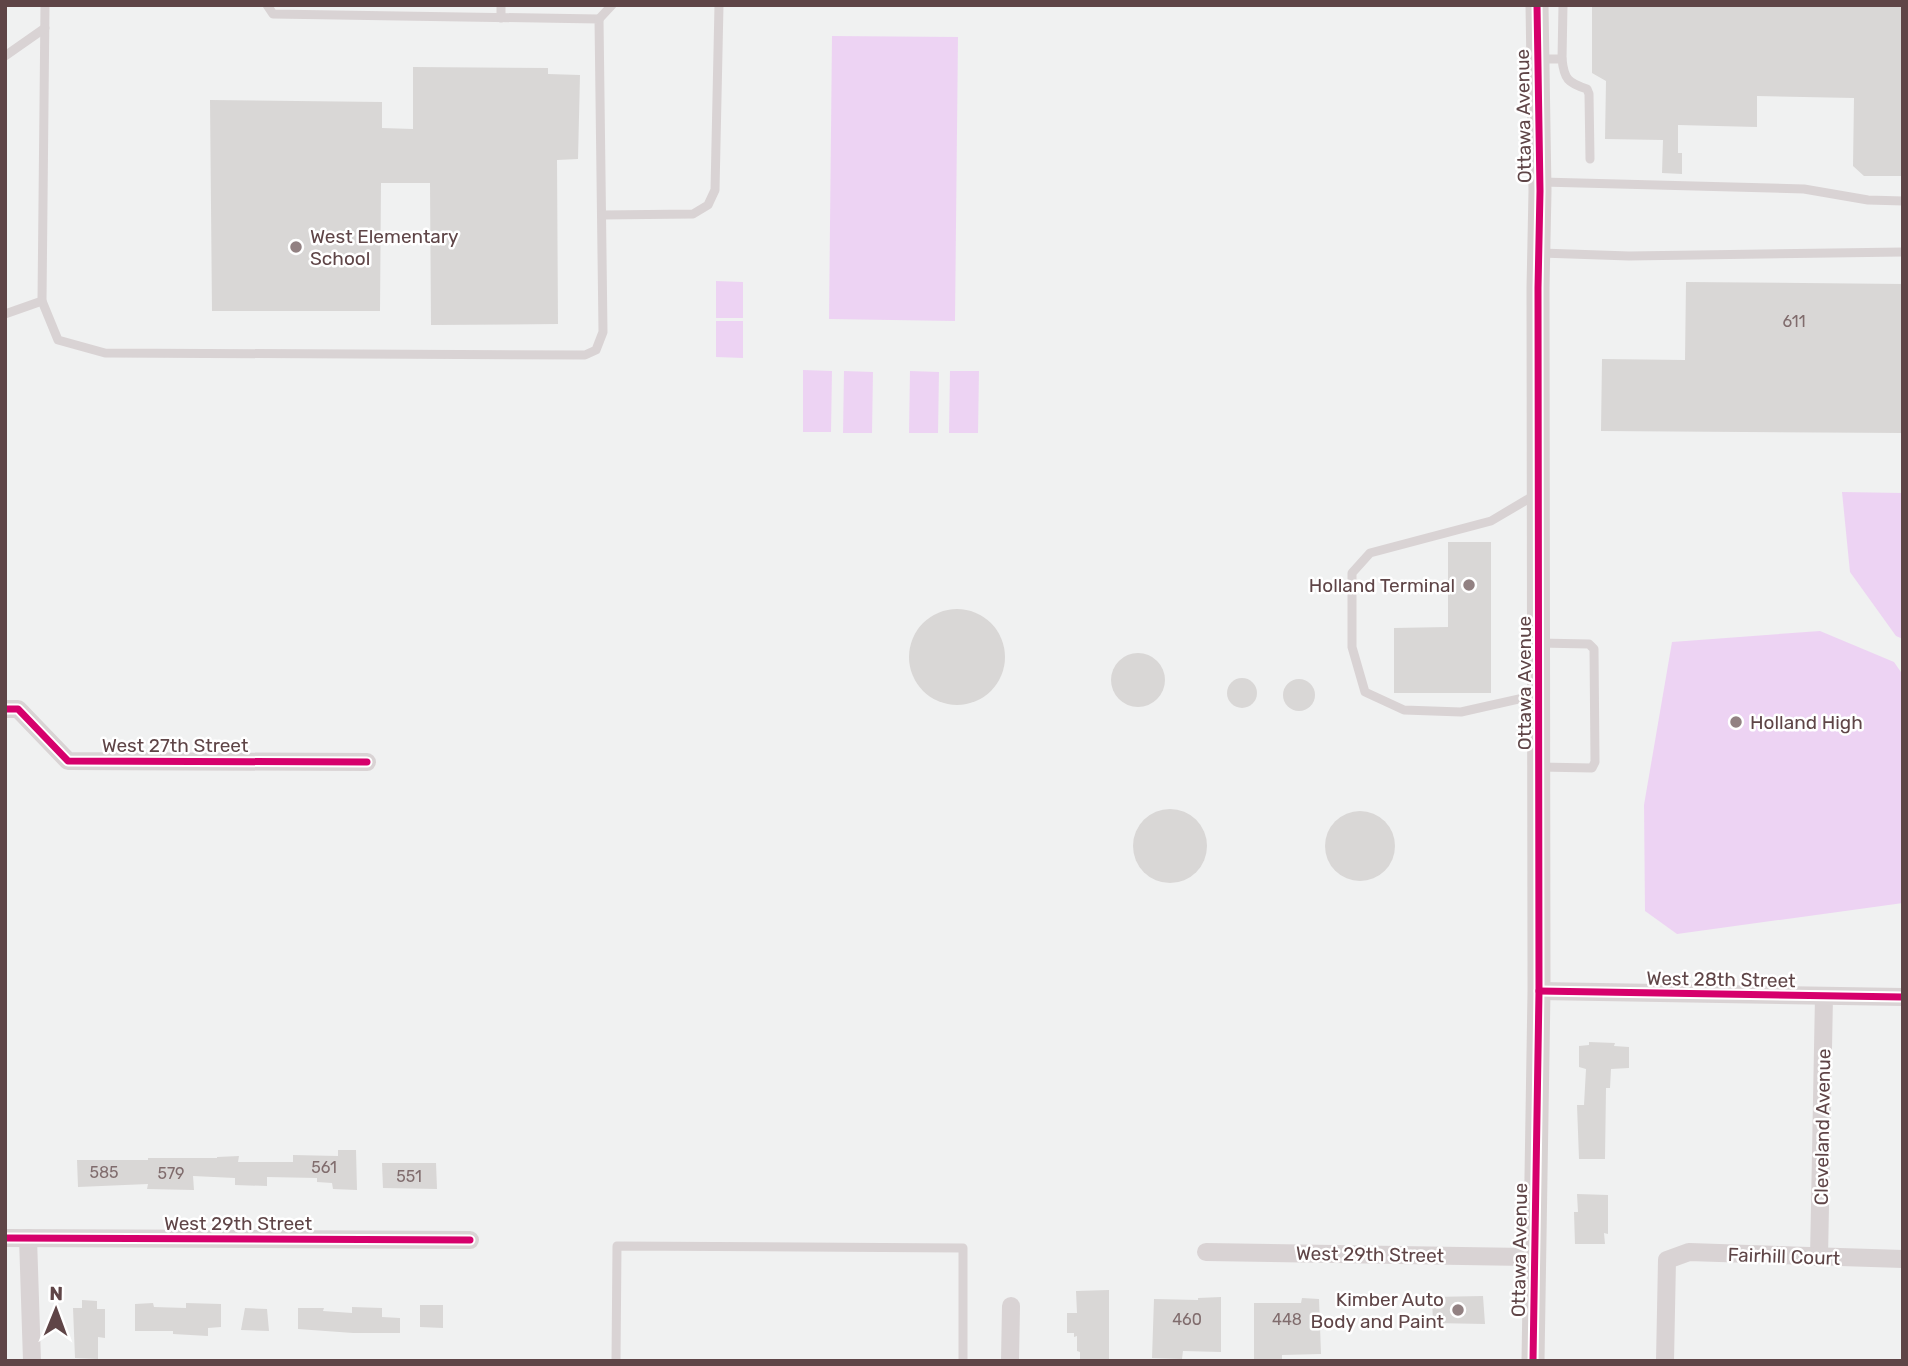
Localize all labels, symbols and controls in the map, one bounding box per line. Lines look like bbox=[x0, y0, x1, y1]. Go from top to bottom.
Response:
street label: Ottawa Avenue bbox=[1511, 49, 1536, 183]
place label: West Elementary School bbox=[310, 225, 459, 270]
marker: West Elementary School bbox=[288, 239, 304, 255]
house number: 611 bbox=[1783, 312, 1805, 331]
place label: Holland Terminal bbox=[1309, 574, 1455, 597]
marker: Holland Terminal bbox=[1461, 577, 1477, 593]
street label: Ottawa Avenue bbox=[1513, 616, 1536, 750]
place label: Holland High bbox=[1750, 711, 1863, 734]
marker: Holland High bbox=[1728, 714, 1744, 730]
street label: West 27th Street bbox=[102, 734, 249, 757]
street label: West 28th Street bbox=[1646, 967, 1796, 992]
street label: Cleveland Avenue bbox=[1810, 1048, 1835, 1206]
house number: 561 bbox=[311, 1158, 337, 1177]
house number: 585 bbox=[89, 1163, 119, 1182]
house number: 579 bbox=[157, 1164, 185, 1183]
house number: 551 bbox=[396, 1167, 422, 1186]
street label: Ottawa Avenue bbox=[1507, 1183, 1532, 1317]
street label: West 29th Street bbox=[164, 1212, 313, 1235]
street label: West 29th Street bbox=[1296, 1242, 1445, 1267]
street label: Fairhill Court bbox=[1727, 1243, 1841, 1270]
north arrow bbox=[21, 1275, 91, 1345]
text: N bbox=[49, 1282, 63, 1305]
place label: Kimber Auto Body and Paint bbox=[1311, 1288, 1445, 1333]
marker: Kimber Auto Body and Paint bbox=[1450, 1302, 1466, 1318]
house number: 460 bbox=[1172, 1310, 1202, 1329]
house number: 448 bbox=[1272, 1310, 1302, 1329]

